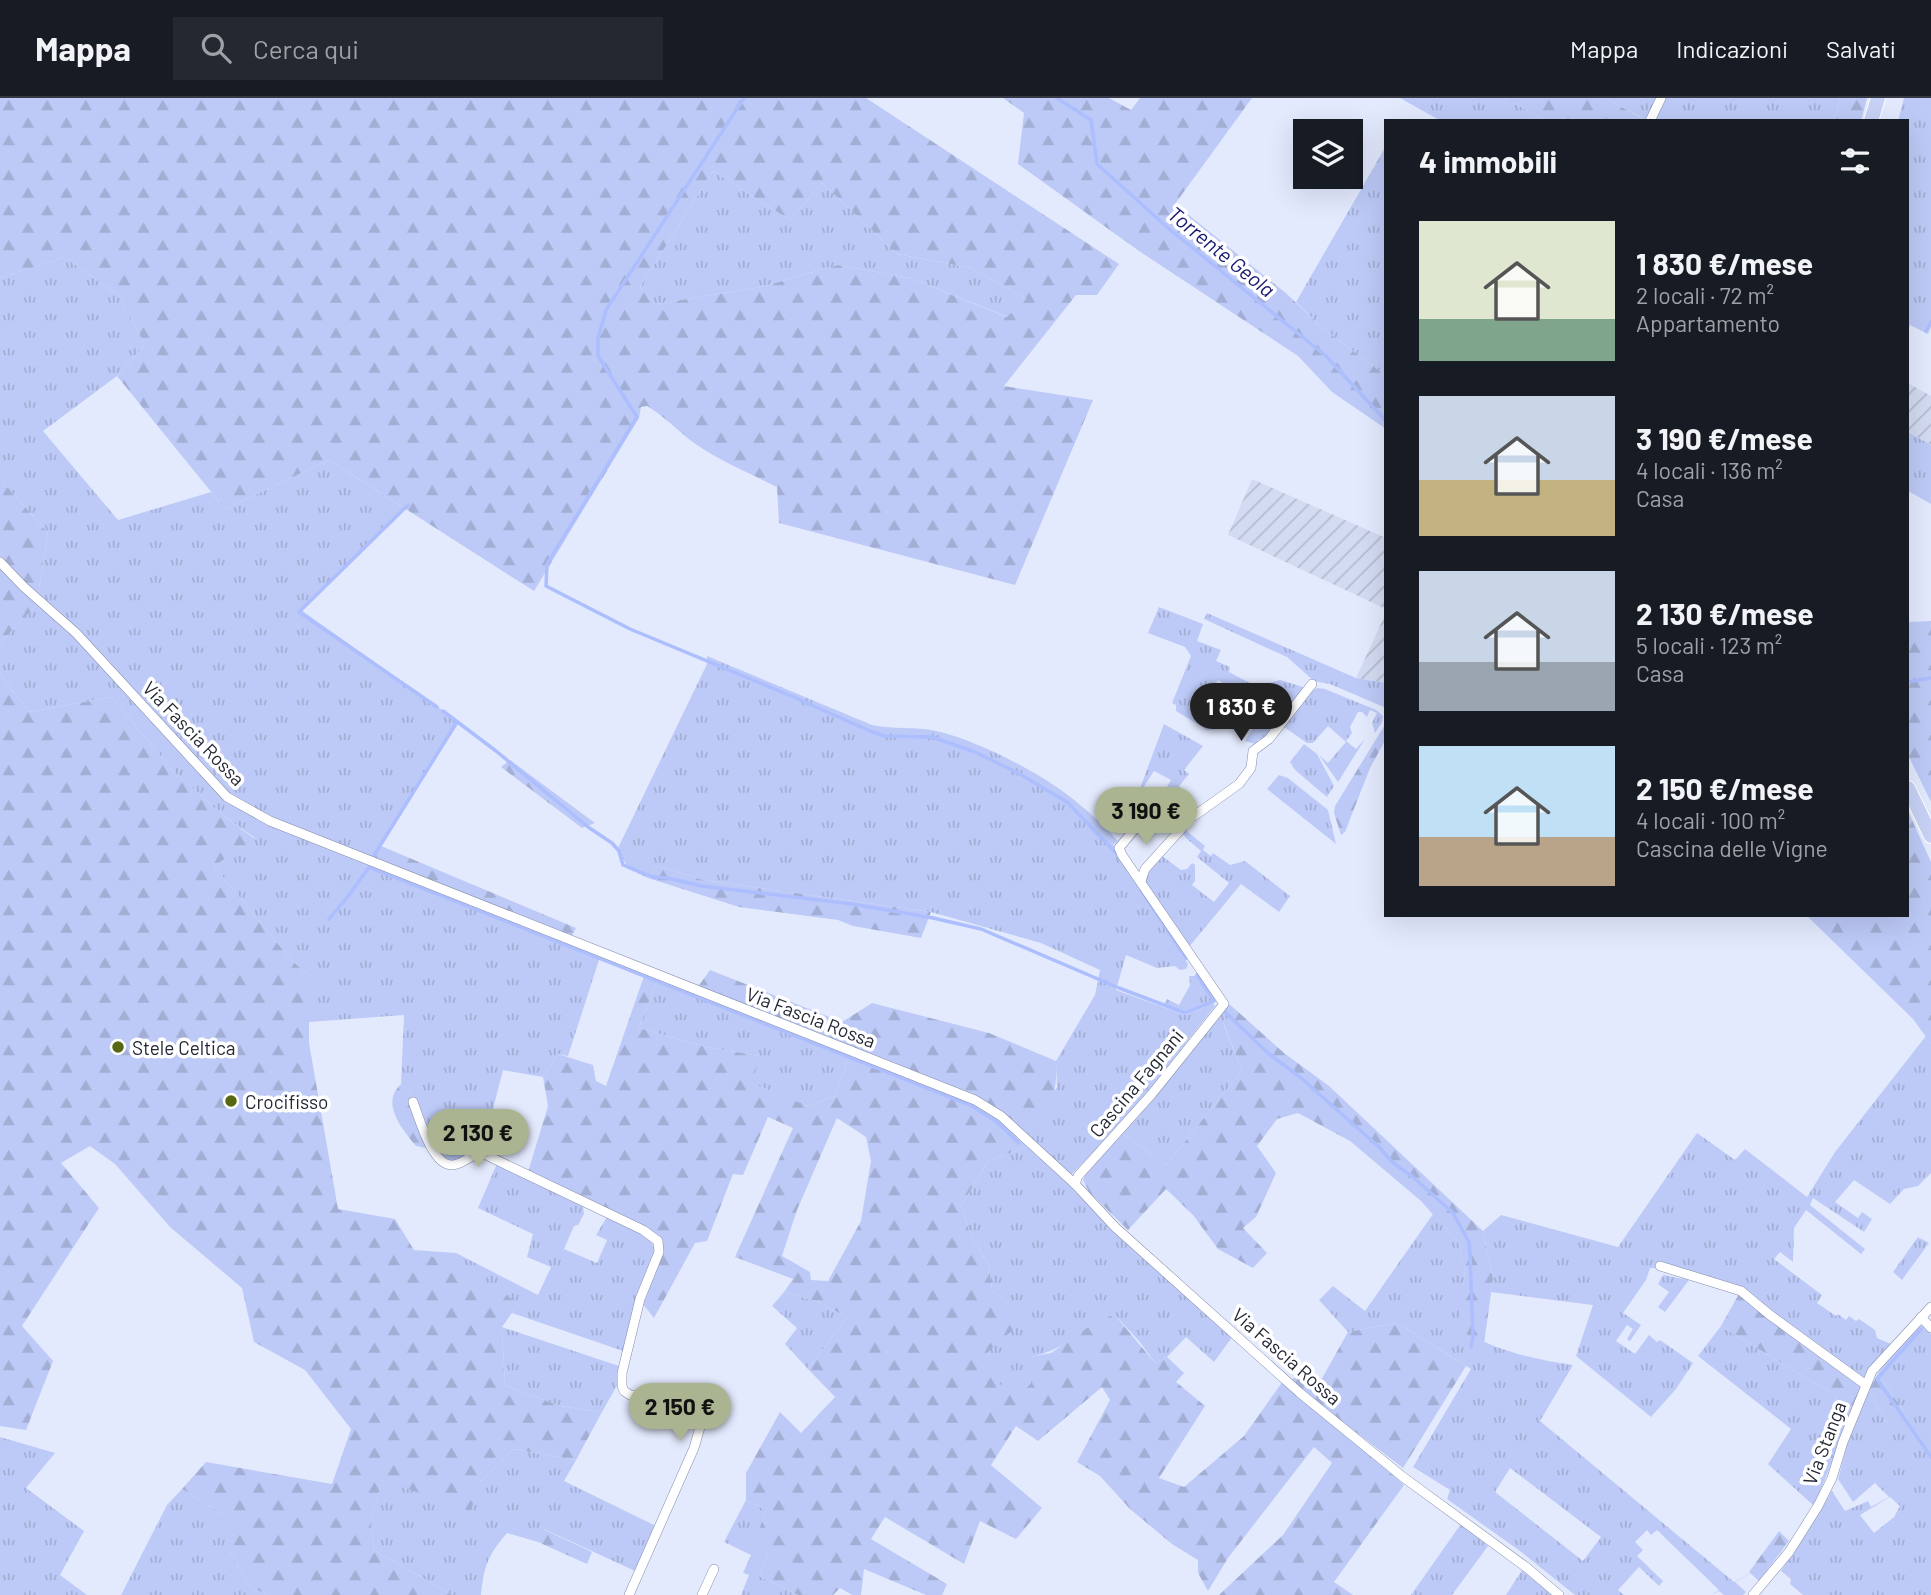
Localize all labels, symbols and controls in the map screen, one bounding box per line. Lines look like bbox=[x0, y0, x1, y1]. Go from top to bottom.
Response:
search box bbox=[173, 17, 663, 80]
text: Mappa bbox=[35, 28, 131, 68]
icon: search bbox=[197, 29, 235, 67]
text: Cerca qui bbox=[253, 33, 359, 64]
text: Mappa bbox=[1570, 34, 1638, 63]
text: Indicazioni bbox=[1676, 34, 1788, 63]
text: Salvati bbox=[1826, 34, 1896, 63]
map controls bbox=[1293, 119, 1363, 189]
button: layers bbox=[1293, 119, 1363, 189]
icon: filters bbox=[1836, 142, 1874, 180]
text: 4 immobili bbox=[1419, 143, 1557, 179]
water label: Torrente Geola bbox=[1164, 200, 1280, 302]
text: 1 830 €/mese bbox=[1636, 245, 1813, 281]
icon: home bbox=[1475, 249, 1559, 333]
text: 2 locali · 72 m² bbox=[1636, 281, 1774, 309]
text: Appartamento bbox=[1636, 309, 1780, 337]
text: 3 190 €/mese bbox=[1636, 420, 1813, 456]
icon: home bbox=[1475, 424, 1559, 508]
text: 4 locali · 136 m² bbox=[1636, 456, 1783, 484]
text: Casa bbox=[1636, 484, 1684, 512]
text: 2 130 €/mese bbox=[1636, 595, 1814, 631]
icon: home bbox=[1475, 599, 1559, 683]
text: 5 locali · 123 m² bbox=[1636, 631, 1782, 659]
text: Casa bbox=[1636, 659, 1684, 687]
street label: Via Fascia Rossa bbox=[138, 676, 250, 790]
pin: 1 830 € bbox=[1176, 684, 1306, 743]
text: 1 830 € bbox=[1206, 692, 1276, 720]
text: 2 150 €/mese bbox=[1636, 770, 1814, 806]
icon: home bbox=[1475, 774, 1559, 858]
pin: 3 190 € bbox=[1081, 788, 1211, 847]
text: 3 190 € bbox=[1111, 796, 1181, 824]
text: 4 locali · 100 m² bbox=[1636, 806, 1785, 834]
text: Cascina delle Vigne bbox=[1636, 834, 1828, 862]
street label: Via Fascia Rossa bbox=[743, 982, 879, 1052]
street label: Cascina Fagnani bbox=[1084, 1024, 1188, 1142]
place label: Stele Celtica bbox=[132, 1036, 236, 1059]
marker: Stele Celtica bbox=[110, 1039, 126, 1055]
place label: Crocifisso bbox=[245, 1090, 328, 1113]
marker: Crocifisso bbox=[223, 1093, 239, 1109]
pin: 2 130 € bbox=[413, 1110, 543, 1169]
text: 2 130 € bbox=[443, 1118, 513, 1146]
street label: Via Fascia Rossa bbox=[1228, 1303, 1346, 1409]
pin: 2 150 € bbox=[615, 1384, 745, 1443]
text: 2 150 € bbox=[645, 1392, 715, 1420]
street label: Via Stanga bbox=[1798, 1398, 1850, 1488]

